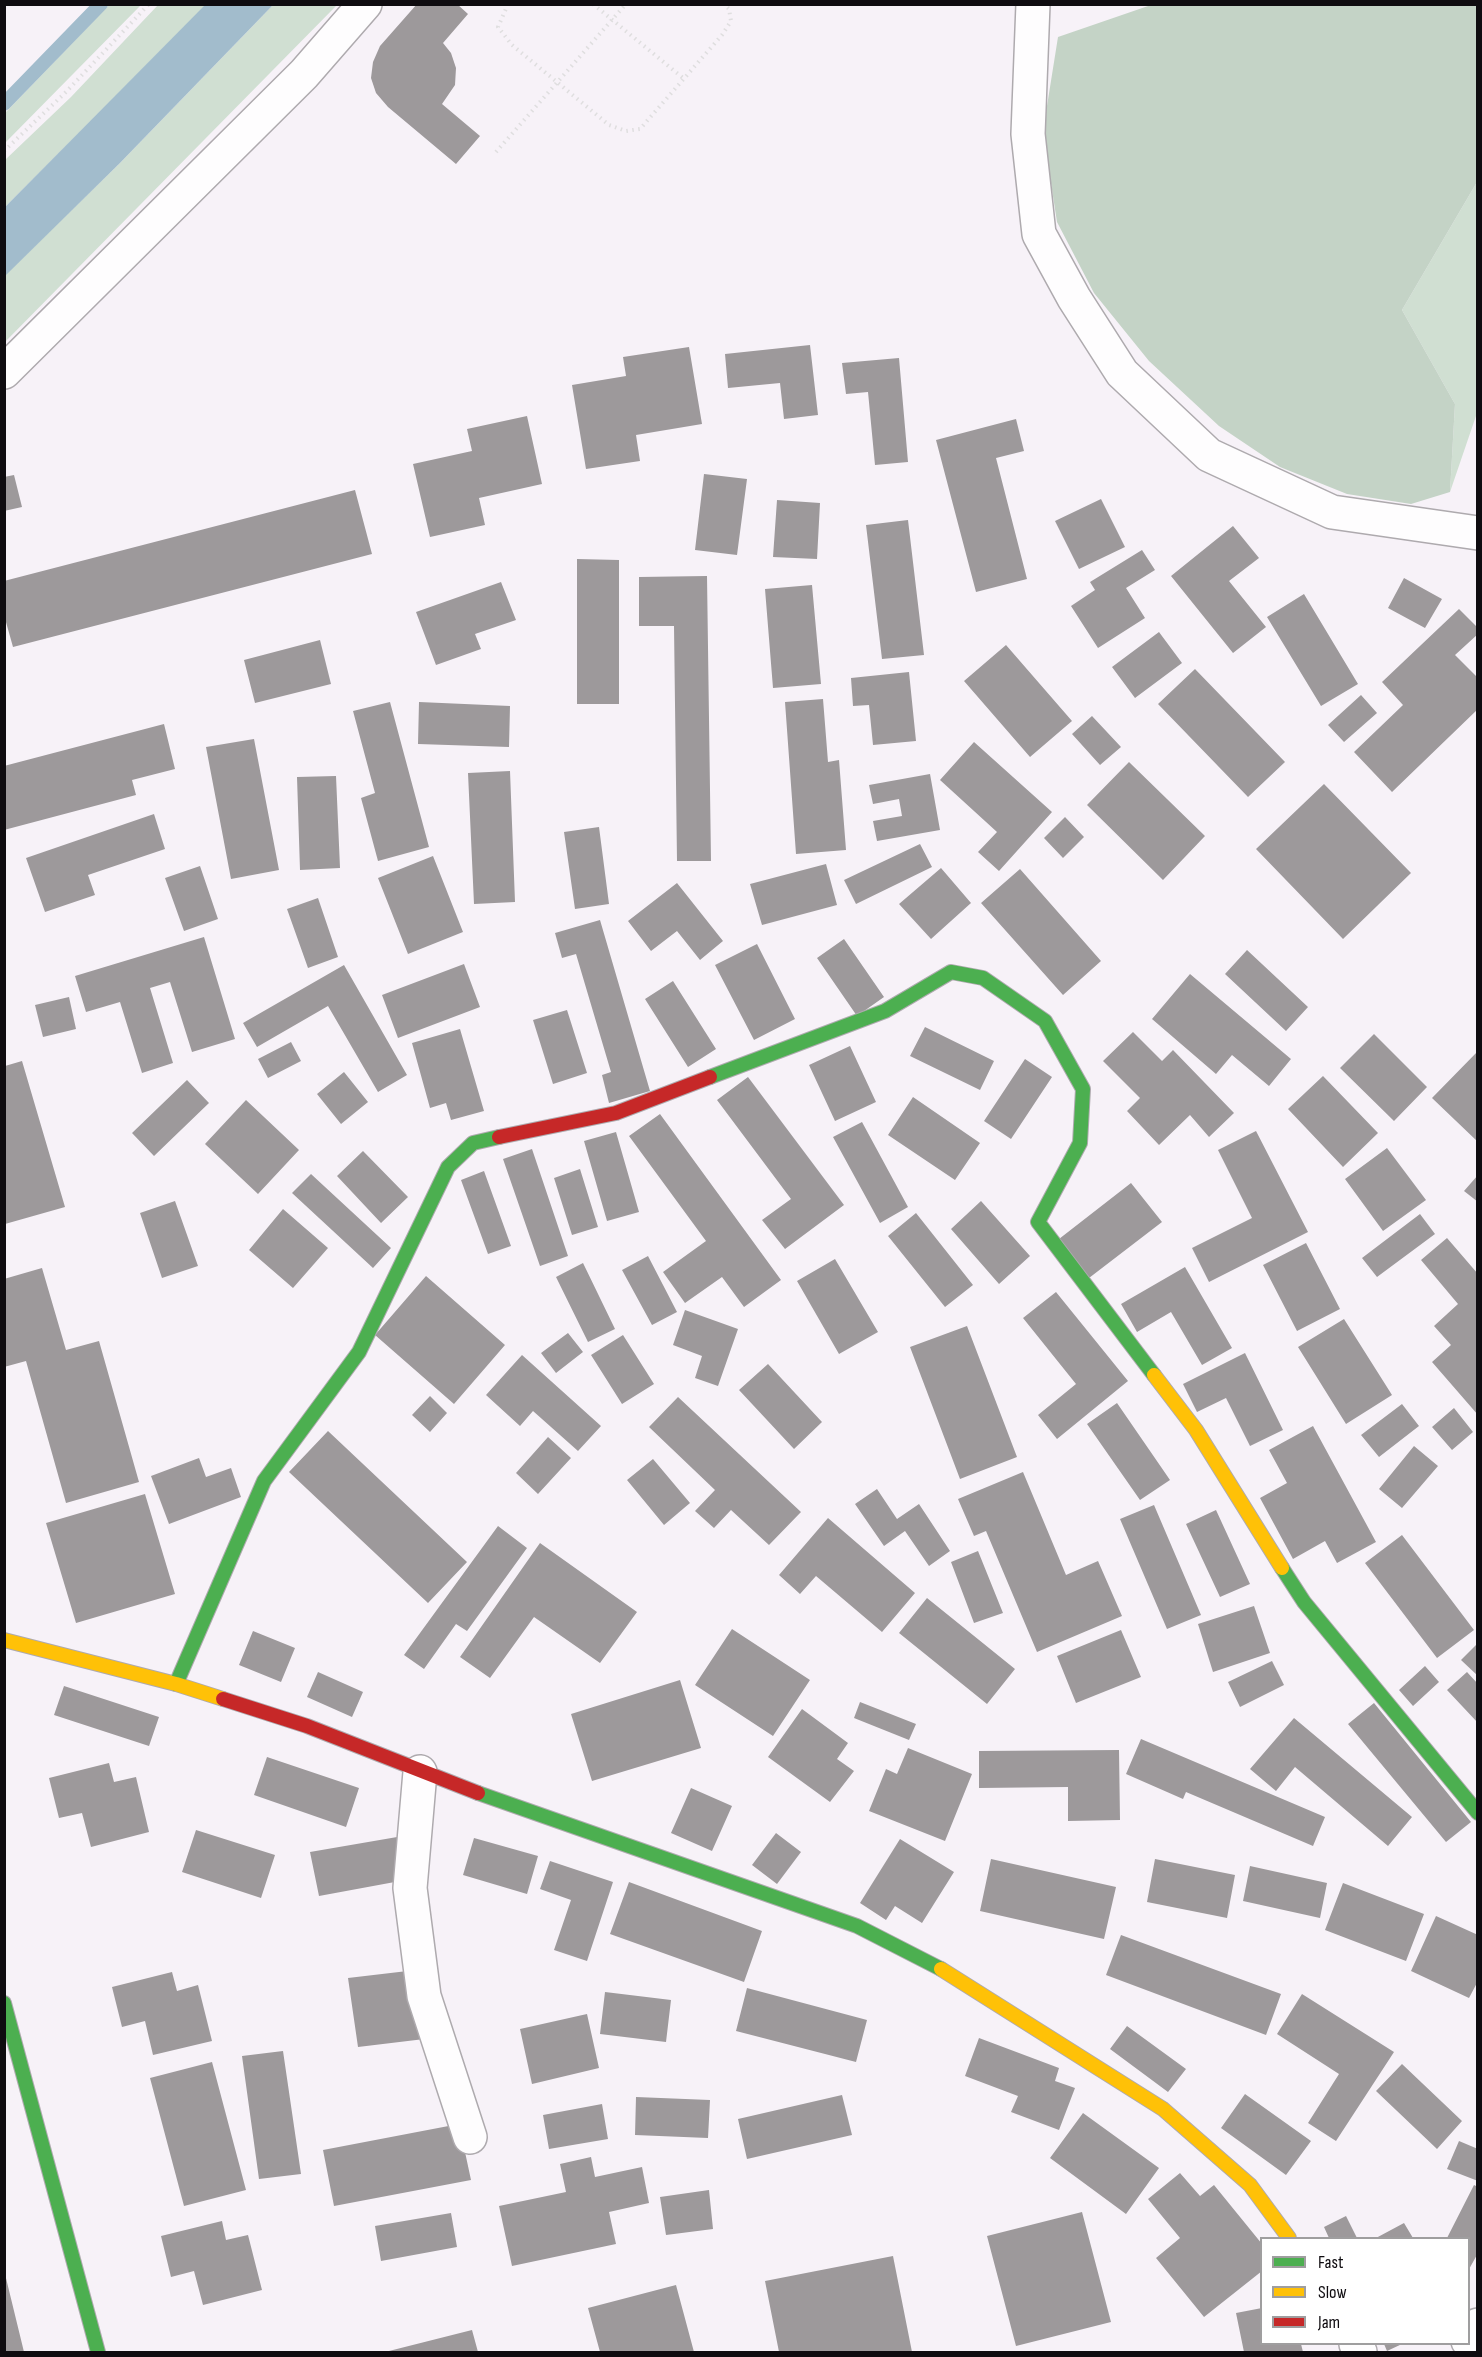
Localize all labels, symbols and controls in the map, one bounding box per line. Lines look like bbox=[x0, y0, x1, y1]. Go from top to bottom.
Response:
legend bbox=[1260, 2237, 1470, 2345]
text: Fast bbox=[1318, 2252, 1343, 2273]
text: Slow bbox=[1318, 2282, 1347, 2303]
text: Jam bbox=[1318, 2312, 1340, 2333]

